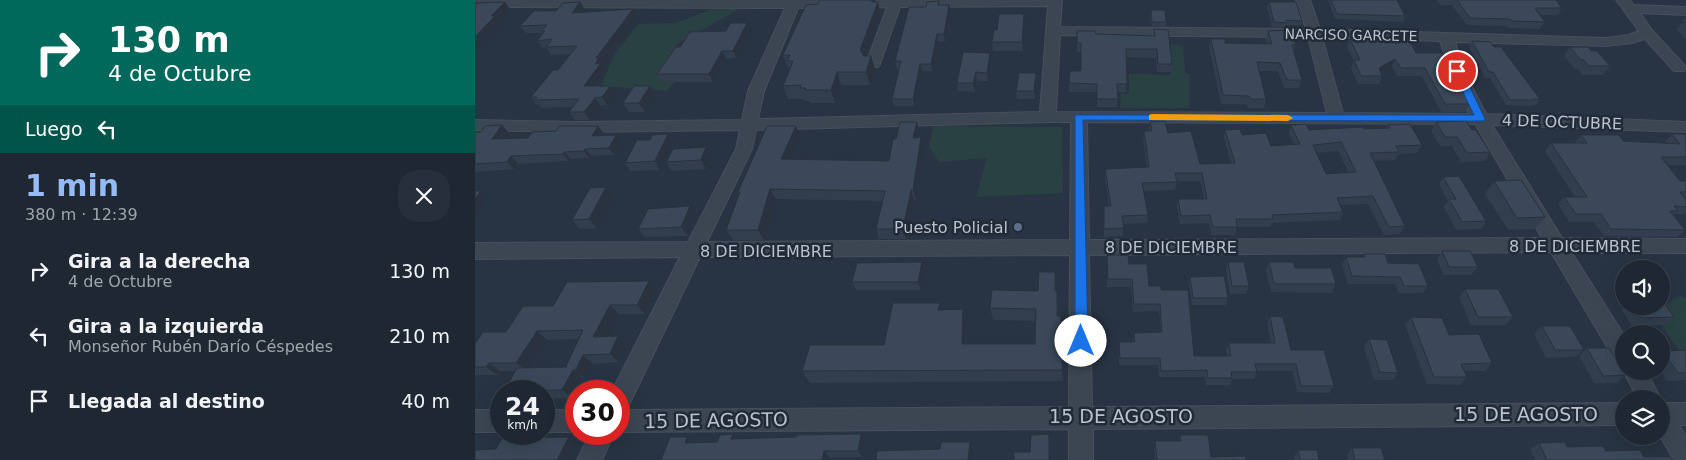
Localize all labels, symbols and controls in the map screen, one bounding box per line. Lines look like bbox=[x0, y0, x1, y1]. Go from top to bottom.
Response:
icon: right bbox=[25, 20, 90, 85]
text: 130 m bbox=[108, 20, 230, 60]
street label: NARCISO GARCETE bbox=[1284, 26, 1418, 44]
pin bbox=[1436, 50, 1478, 92]
icon: arrive bbox=[1443, 57, 1471, 85]
text: 4 de Octubre bbox=[108, 61, 252, 86]
street label: 4 DE OCTUBRE bbox=[1502, 110, 1622, 134]
icon: left bbox=[93, 115, 121, 143]
text: Luego bbox=[25, 118, 83, 140]
text: 1 min bbox=[25, 168, 119, 203]
button: close bbox=[398, 170, 450, 222]
text: 380 m · 12:39 bbox=[25, 205, 138, 224]
place label: Puesto Policial bbox=[894, 218, 1008, 237]
marker: Puesto Policial bbox=[1012, 221, 1024, 233]
street label: 8 DE DICIEMBRE bbox=[1509, 237, 1641, 256]
street label: 8 DE DICIEMBRE bbox=[1105, 238, 1237, 257]
street label: 8 DE DICIEMBRE bbox=[700, 242, 832, 261]
text: Gira a la derecha bbox=[68, 250, 251, 272]
icon: right bbox=[25, 257, 53, 285]
text: 130 m bbox=[389, 260, 450, 282]
map controls bbox=[1615, 260, 1670, 445]
button: sound bbox=[1615, 260, 1670, 315]
text: 4 de Octubre bbox=[68, 272, 172, 291]
position arrow bbox=[1054, 314, 1106, 366]
text: Gira a la izquierda bbox=[68, 315, 264, 337]
icon: left bbox=[25, 322, 53, 350]
text: 210 m bbox=[389, 325, 450, 347]
button: search bbox=[1615, 325, 1670, 380]
text: Monseñor Rubén Darío Céspedes bbox=[68, 337, 333, 356]
speed limit sign: 30 bbox=[565, 380, 630, 445]
icon: arrive bbox=[25, 387, 53, 415]
text: Llegada al destino bbox=[68, 390, 265, 412]
text: 40 m bbox=[401, 390, 450, 412]
button: layers bbox=[1615, 390, 1670, 445]
text: 24 bbox=[505, 392, 540, 421]
street label: 15 DE AGOSTO bbox=[1454, 403, 1598, 425]
street label: 15 DE AGOSTO bbox=[1049, 405, 1193, 427]
street label: 15 DE AGOSTO bbox=[644, 408, 788, 432]
text: km/h bbox=[507, 418, 538, 432]

